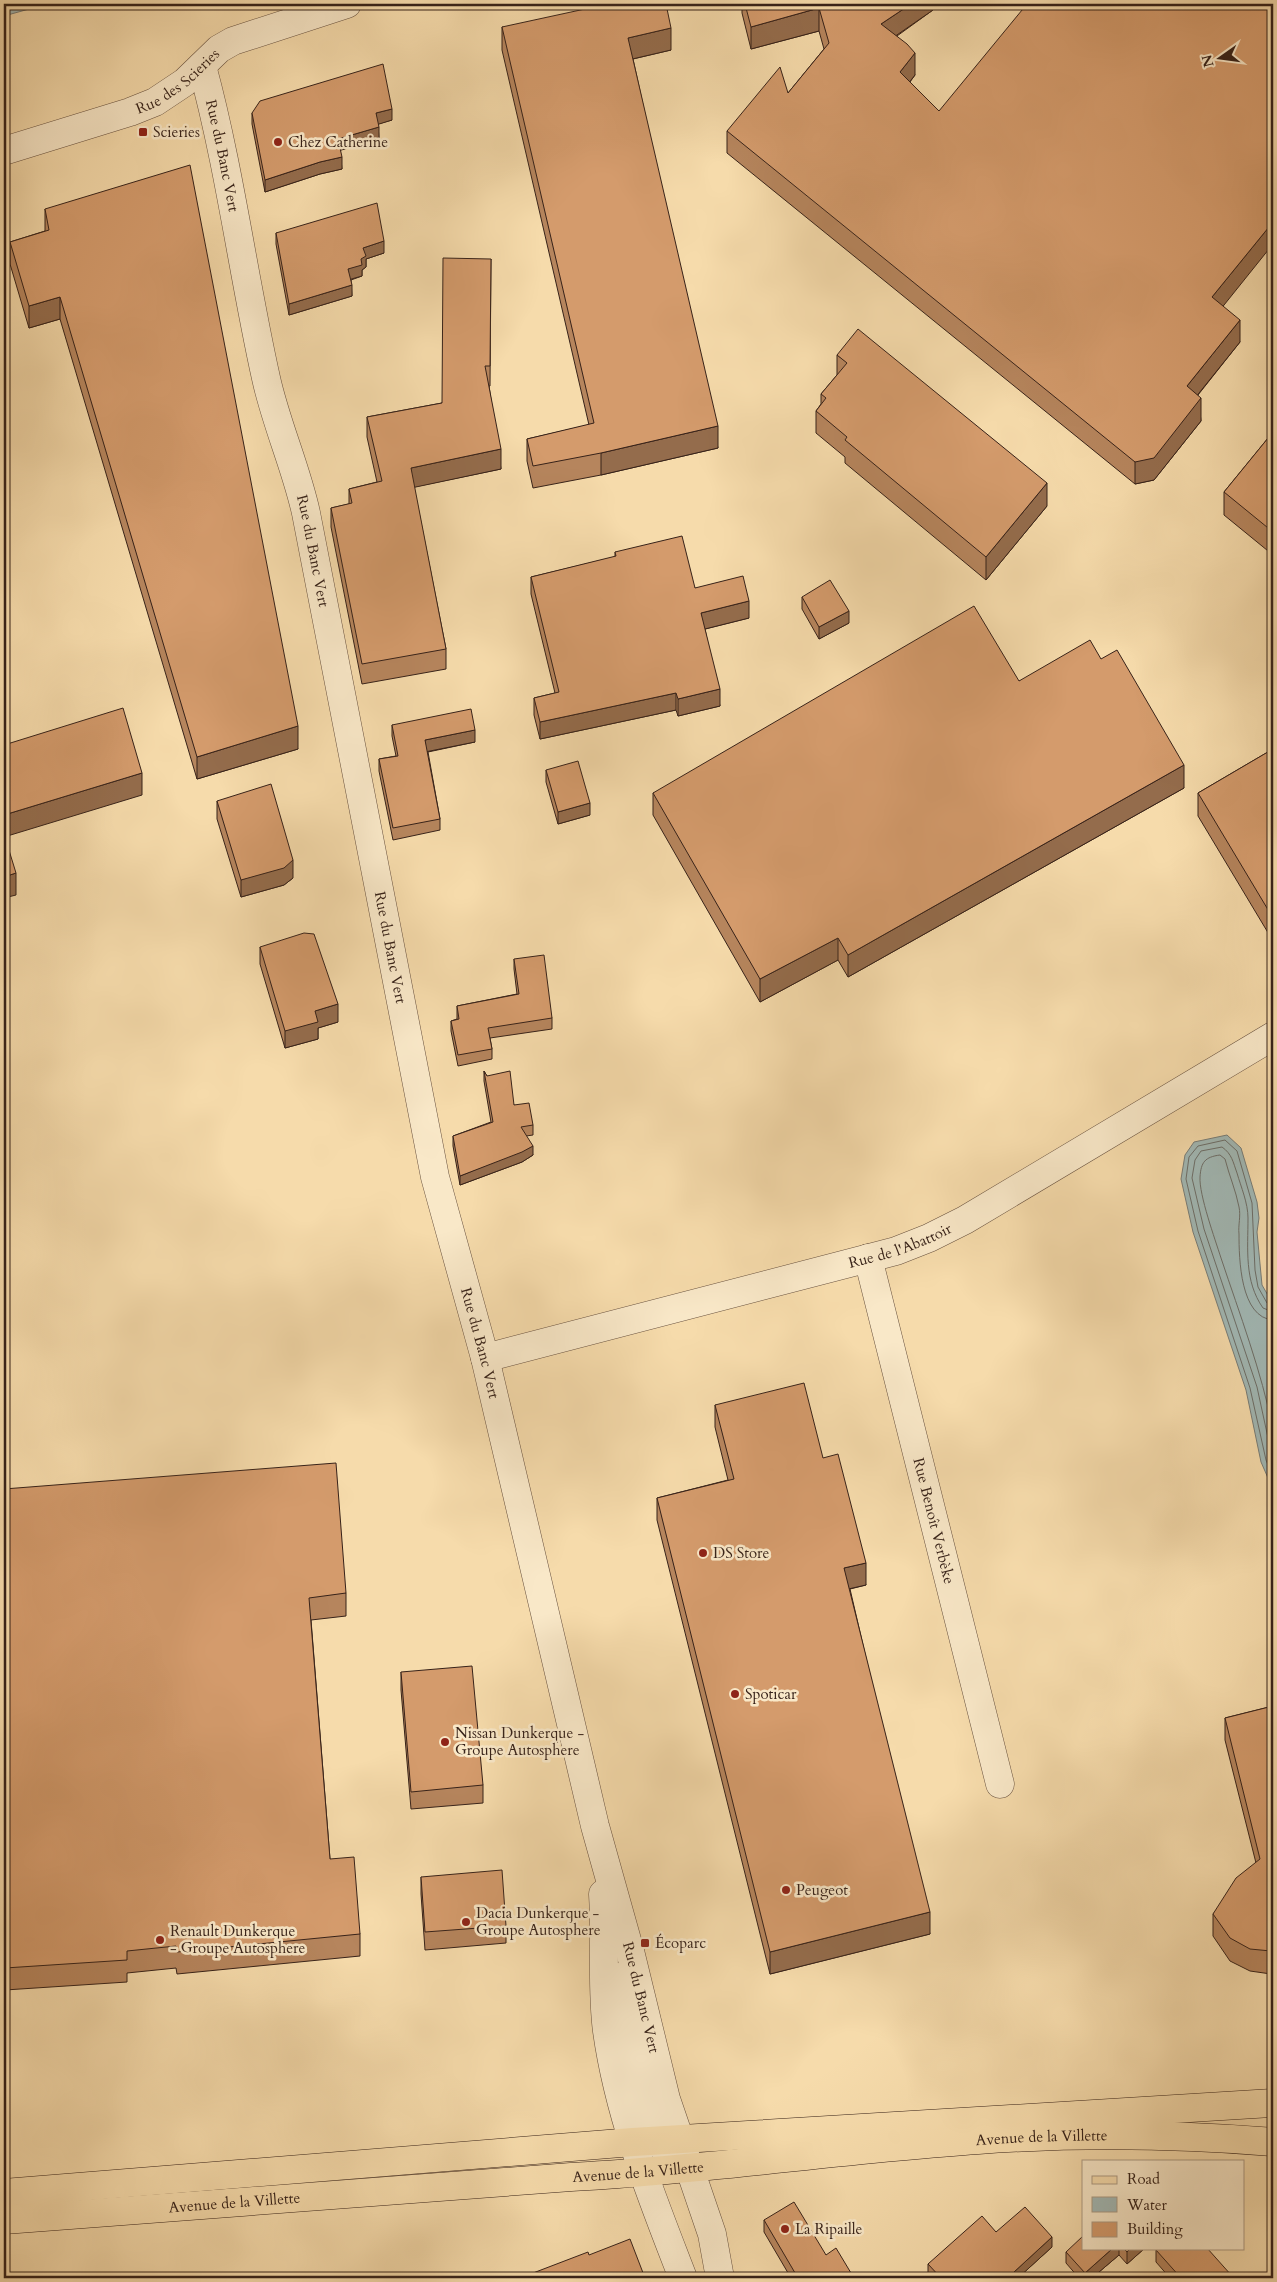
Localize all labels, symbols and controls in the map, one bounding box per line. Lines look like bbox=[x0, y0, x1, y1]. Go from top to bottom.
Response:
north arrow bbox=[1194, 32, 1244, 82]
street label: Rue des Scieries bbox=[133, 44, 224, 119]
text: N bbox=[1197, 53, 1219, 69]
street label: Rue du Banc Vert bbox=[201, 98, 244, 214]
place label: Scieries bbox=[153, 122, 200, 142]
marker: Scieries bbox=[137, 126, 149, 138]
place label: Chez Catherine bbox=[288, 132, 388, 152]
marker: Chez Catherine bbox=[272, 136, 284, 148]
street label: Rue du Banc Vert bbox=[292, 493, 334, 609]
street label: Rue du Banc Vert bbox=[370, 890, 411, 1005]
street label: Rue de l'Abattoir bbox=[846, 1218, 955, 1273]
street label: Rue du Banc Vert bbox=[456, 1285, 504, 1401]
street label: Rue Benoît Verbèke bbox=[909, 1456, 959, 1586]
place label: DS Store bbox=[713, 1543, 770, 1563]
marker: DS Store bbox=[697, 1547, 709, 1559]
place label: Spoticar bbox=[745, 1684, 797, 1704]
marker: Spoticar bbox=[729, 1688, 741, 1700]
place label: Nissan Dunkerque - Groupe Autosphere bbox=[455, 1723, 584, 1760]
marker: Nissan Dunkerque - Groupe Autosphere bbox=[439, 1736, 451, 1748]
place label: Peugeot bbox=[796, 1880, 848, 1900]
marker: Peugeot bbox=[780, 1884, 792, 1896]
place label: Dacia Dunkerque - Groupe Autosphere bbox=[476, 1903, 601, 1940]
marker: Dacia Dunkerque - Groupe Autosphere bbox=[460, 1916, 472, 1928]
place label: Renault Dunkerque - Groupe Autosphere bbox=[170, 1921, 305, 1958]
place label: Écoparc bbox=[655, 1933, 706, 1953]
marker: Renault Dunkerque - Groupe Autosphere bbox=[154, 1934, 166, 1946]
marker: Écoparc bbox=[639, 1937, 651, 1949]
street label: Rue du Banc Vert bbox=[618, 1939, 665, 2055]
street label: Avenue de la Villette bbox=[975, 2125, 1108, 2150]
street label: Avenue de la Villette bbox=[572, 2157, 705, 2187]
legend bbox=[1082, 2160, 1244, 2250]
text: Road bbox=[1127, 2169, 1160, 2189]
street label: Avenue de la Villette bbox=[168, 2188, 301, 2217]
text: Water bbox=[1126, 2195, 1168, 2215]
place label: La Ripaille bbox=[795, 2219, 863, 2239]
text: Building bbox=[1127, 2219, 1183, 2239]
marker: La Ripaille bbox=[779, 2223, 791, 2235]

